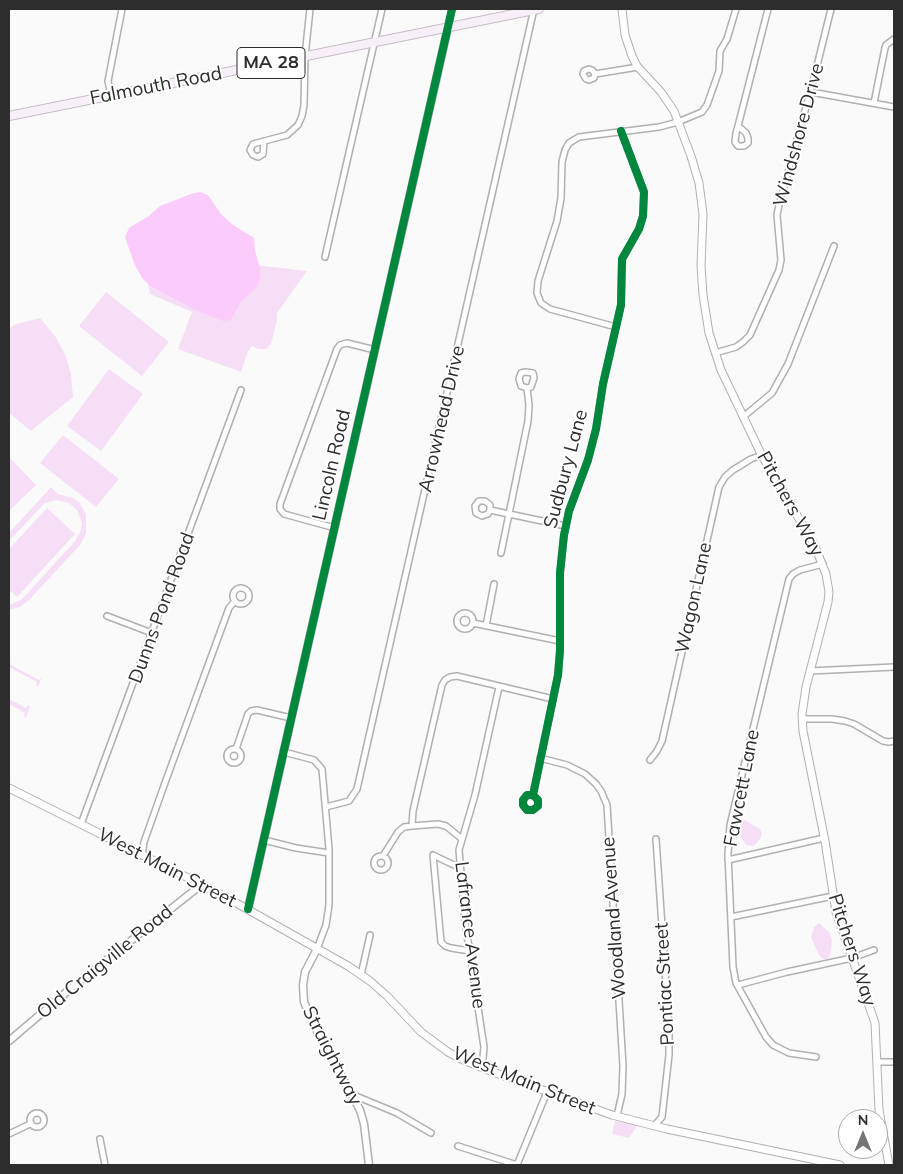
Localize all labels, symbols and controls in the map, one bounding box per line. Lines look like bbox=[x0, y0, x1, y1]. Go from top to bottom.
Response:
road number: MA 28 bbox=[237, 48, 305, 78]
street label: Windshore Drive bbox=[769, 61, 829, 209]
street label: Falmouth Road bbox=[88, 62, 224, 110]
street label: Arrowhead Drive bbox=[414, 343, 470, 495]
street label: Lincoln Road bbox=[308, 407, 356, 523]
street label: Sudbury Lane bbox=[539, 407, 593, 531]
street label: Pitchers Way bbox=[752, 447, 828, 561]
street label: Dunns Pond Road bbox=[124, 530, 200, 686]
street label: Wagon Lane bbox=[671, 540, 717, 656]
street label: Fawcett Lane bbox=[719, 728, 765, 848]
street label: West Main Street bbox=[94, 823, 240, 913]
street label: Woodland Avenue bbox=[597, 836, 631, 1000]
street label: Lafrance Avenue bbox=[450, 860, 490, 1010]
street label: Pitchers Way bbox=[823, 891, 881, 1009]
street label: Old Craigville Road bbox=[32, 900, 178, 1024]
street label: Pontiac Street bbox=[650, 922, 680, 1046]
street label: Straightway bbox=[297, 1003, 367, 1109]
street label: West Main Street bbox=[449, 1042, 599, 1120]
north arrow bbox=[838, 1109, 888, 1159]
text: N bbox=[858, 1111, 868, 1129]

